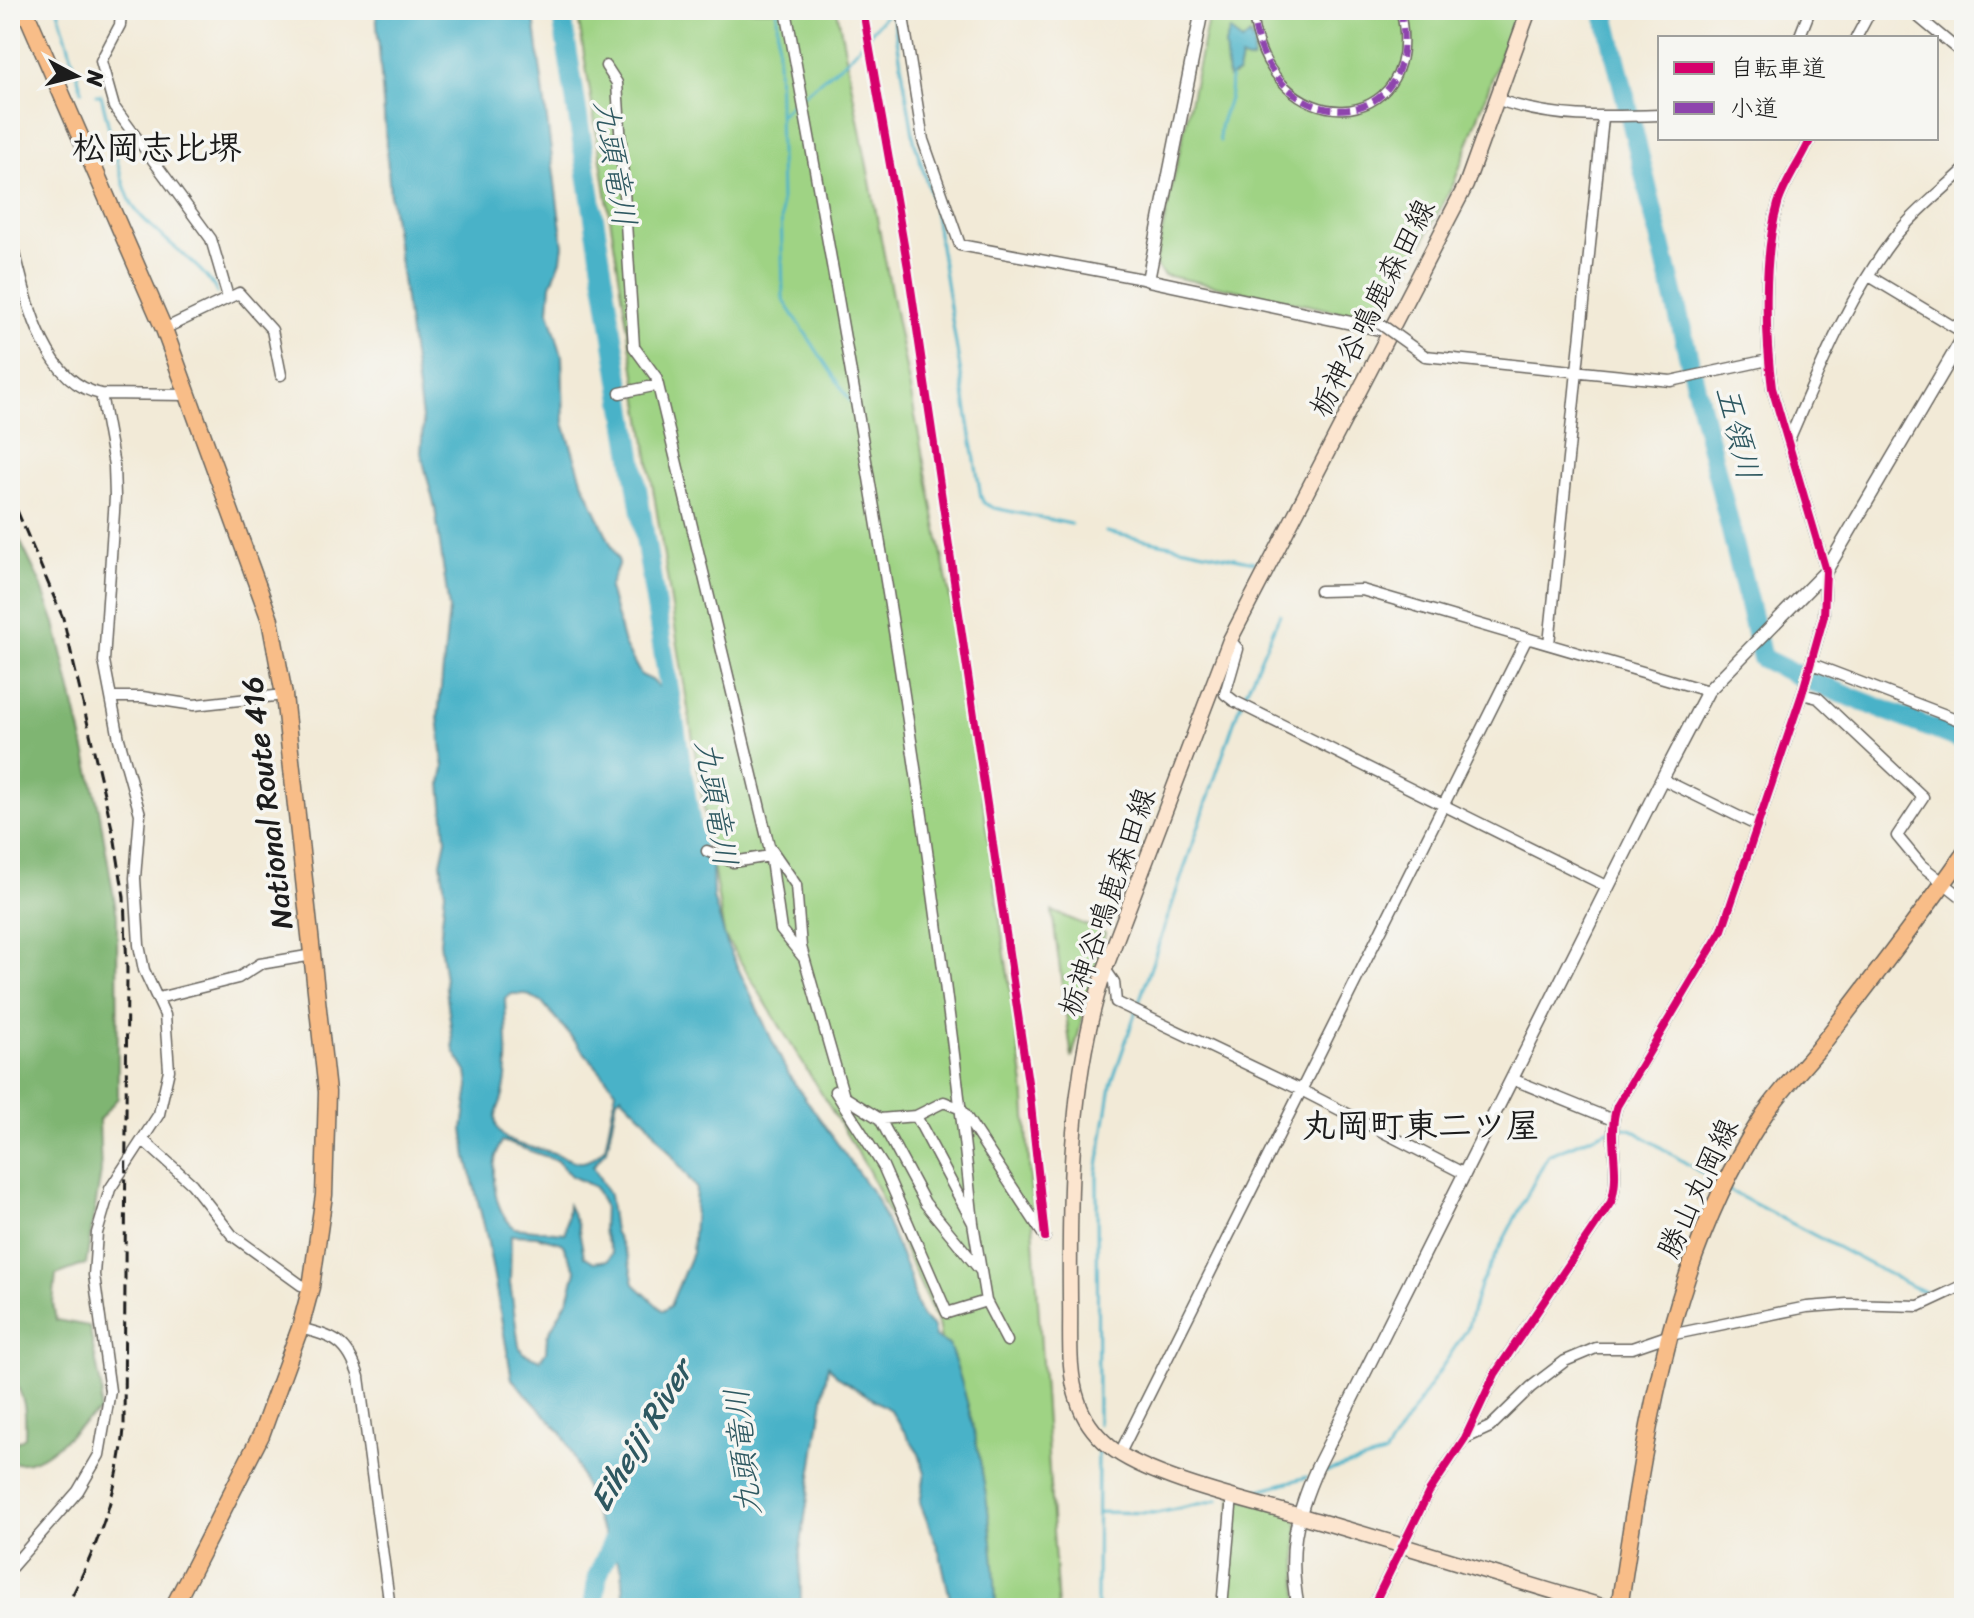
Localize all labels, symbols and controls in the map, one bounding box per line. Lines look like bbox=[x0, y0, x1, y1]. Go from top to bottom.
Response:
north arrow bbox=[36, 36, 116, 116]
legend bbox=[1658, 36, 1938, 140]
text: 自転車道 bbox=[1730, 47, 1826, 89]
text: N bbox=[75, 67, 116, 89]
text: 小道 bbox=[1730, 87, 1778, 129]
water label: 九頭竜川 bbox=[577, 95, 653, 231]
district label: 松岡志比堺 bbox=[72, 118, 242, 178]
street label: 栃神谷鳴鹿森田線 bbox=[1293, 189, 1451, 427]
water label: 五領川 bbox=[1699, 380, 1777, 486]
street label: National Route 416 bbox=[225, 674, 309, 932]
water label: 九頭竜川 bbox=[678, 735, 754, 871]
street label: 栃神谷鳴鹿森田線 bbox=[1042, 780, 1172, 1024]
district label: 丸岡町東二ツ屋 bbox=[1302, 1096, 1540, 1156]
street label: 勝山丸岡線 bbox=[1642, 1109, 1754, 1267]
water label: Eiheiji River bbox=[573, 1344, 712, 1523]
water label: 九頭竜川 bbox=[708, 1385, 778, 1519]

